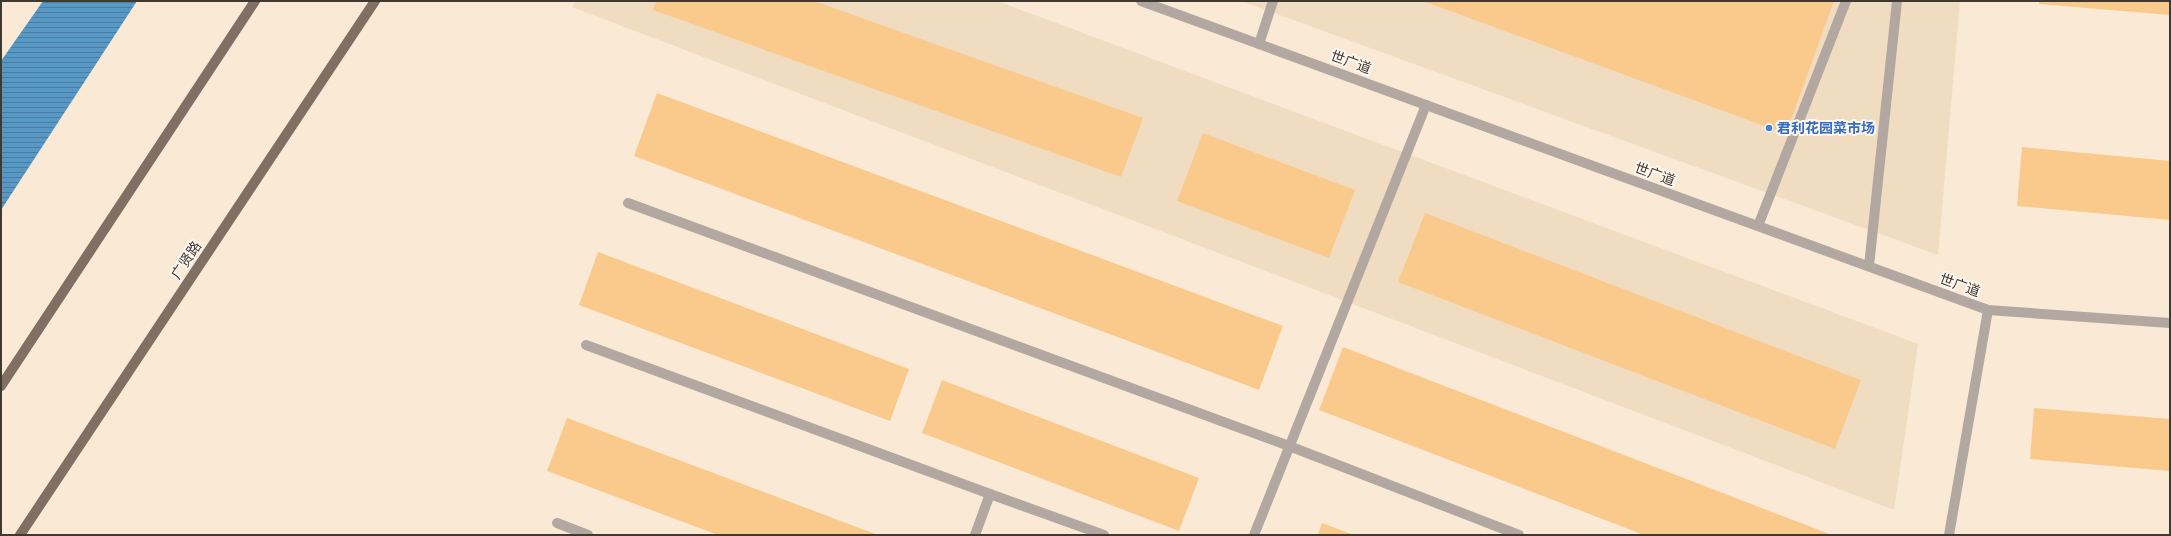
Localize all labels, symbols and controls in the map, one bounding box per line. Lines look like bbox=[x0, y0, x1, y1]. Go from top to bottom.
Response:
street label: 世广道 bbox=[1328, 47, 1373, 78]
place label: 君利花园菜市场 bbox=[1777, 120, 1875, 137]
marker: 君利花园菜市场 bbox=[1764, 123, 1774, 133]
street label: 世广道 bbox=[1632, 159, 1677, 190]
street label: 广贤路 bbox=[168, 238, 205, 282]
street label: 世广道 bbox=[1937, 270, 1982, 301]

